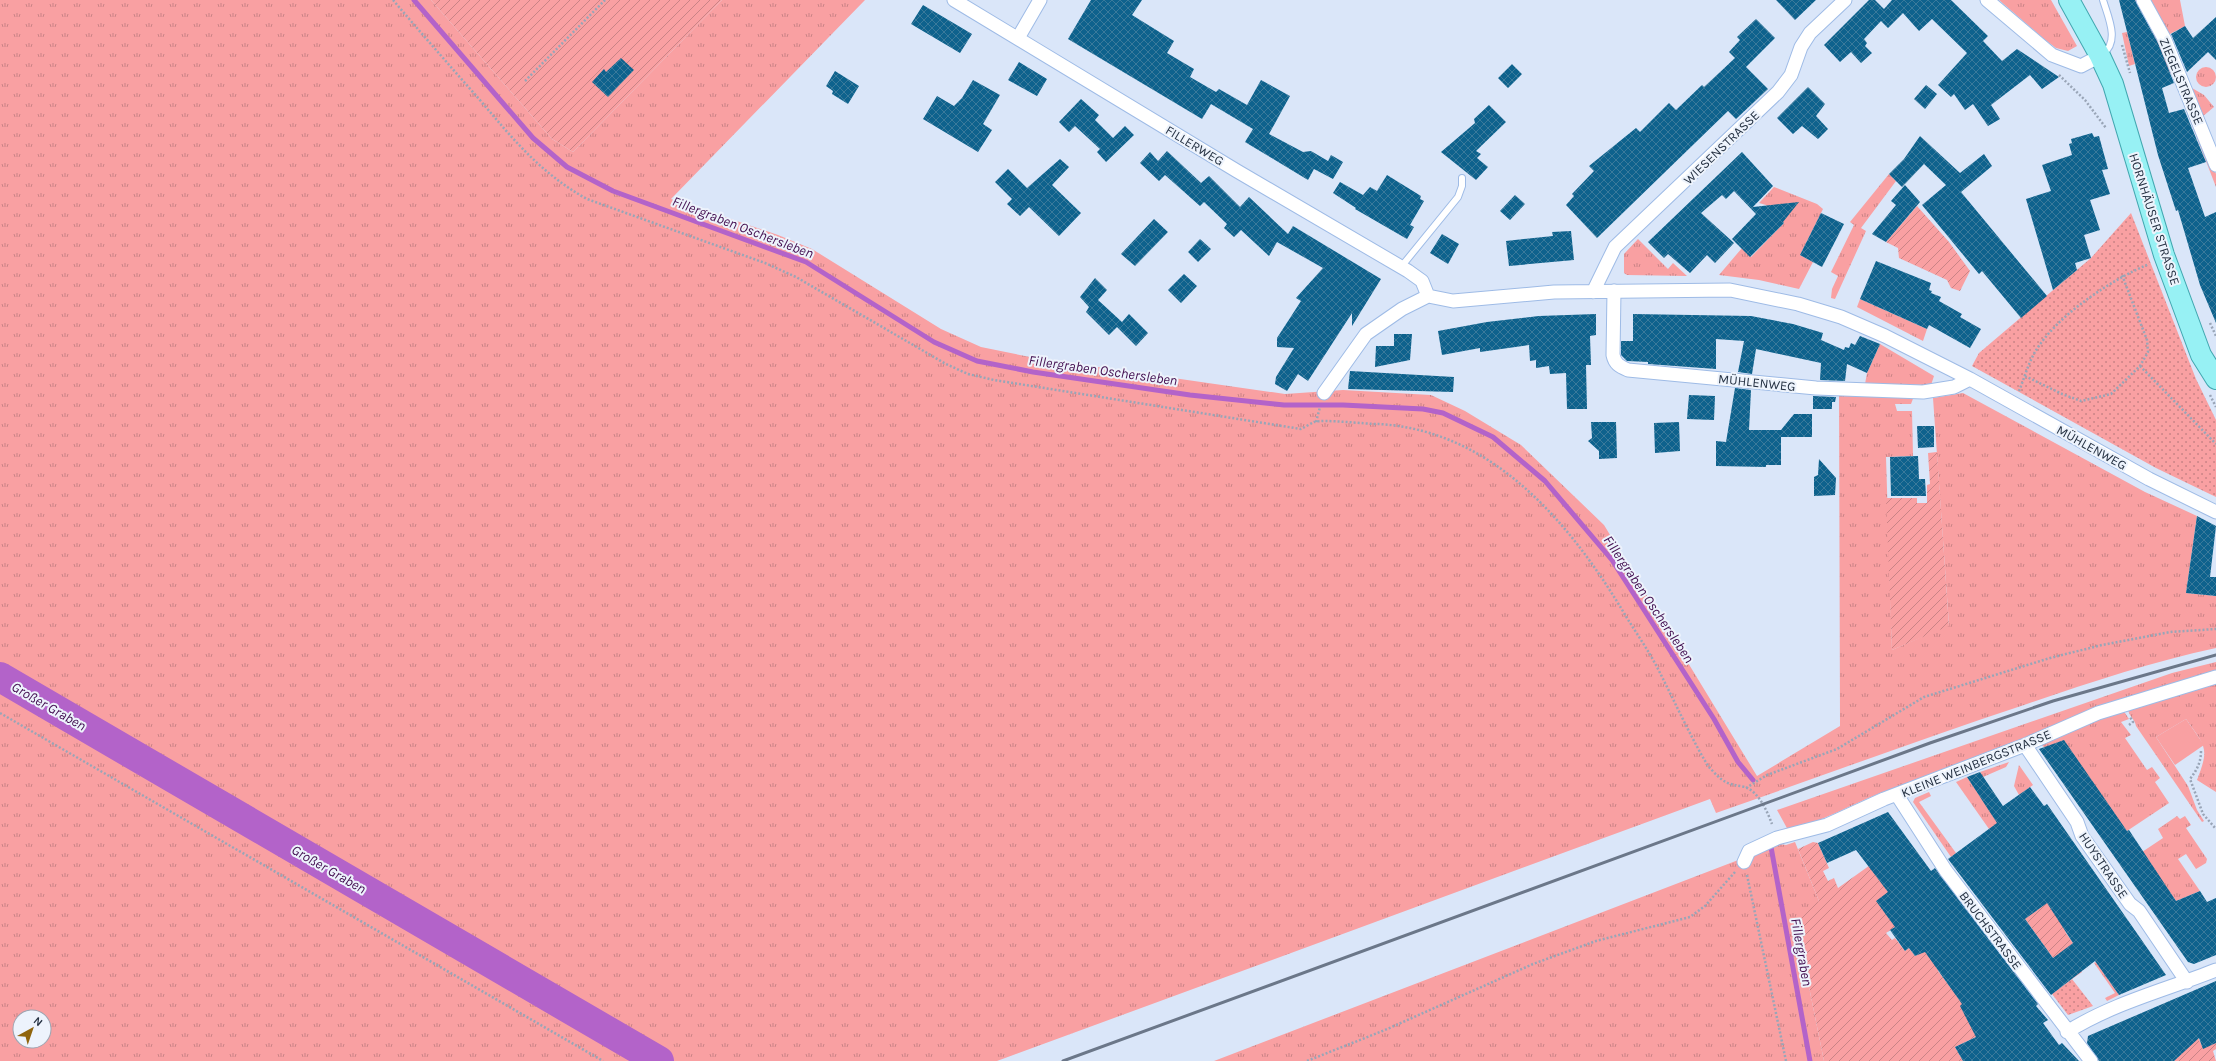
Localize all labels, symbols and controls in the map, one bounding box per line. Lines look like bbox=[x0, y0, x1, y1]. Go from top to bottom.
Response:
street label: ZIEGELSTRASSE bbox=[2156, 35, 2207, 127]
street label: WIESENSTRASSE bbox=[1680, 107, 1762, 187]
street label: FILLERWEG bbox=[1163, 122, 1227, 169]
street label: HORNHÄUSER STRASSE bbox=[2126, 151, 2184, 287]
water label: Fillergraben Oschersleben bbox=[670, 193, 816, 262]
water label: Fillergraben Oschersleben bbox=[1027, 352, 1178, 389]
street label: MÜHLENWEG bbox=[1717, 370, 1797, 394]
street label: MÜHLENWEG bbox=[2054, 421, 2130, 473]
water label: Fillergraben Oschersleben bbox=[1600, 532, 1698, 666]
water label: Großer Graben bbox=[8, 678, 89, 735]
street label: KLEINE WEINBERGSTRASSE bbox=[1899, 727, 2053, 800]
street label: HUYSTRASSE bbox=[2076, 829, 2131, 901]
water label: Großer Graben bbox=[288, 841, 369, 898]
street label: BRUCHSTRASSE bbox=[1956, 888, 2025, 972]
water label: Fillergraben bbox=[1787, 917, 1816, 987]
north arrow bbox=[12, 1009, 52, 1049]
text: N bbox=[31, 1014, 45, 1029]

